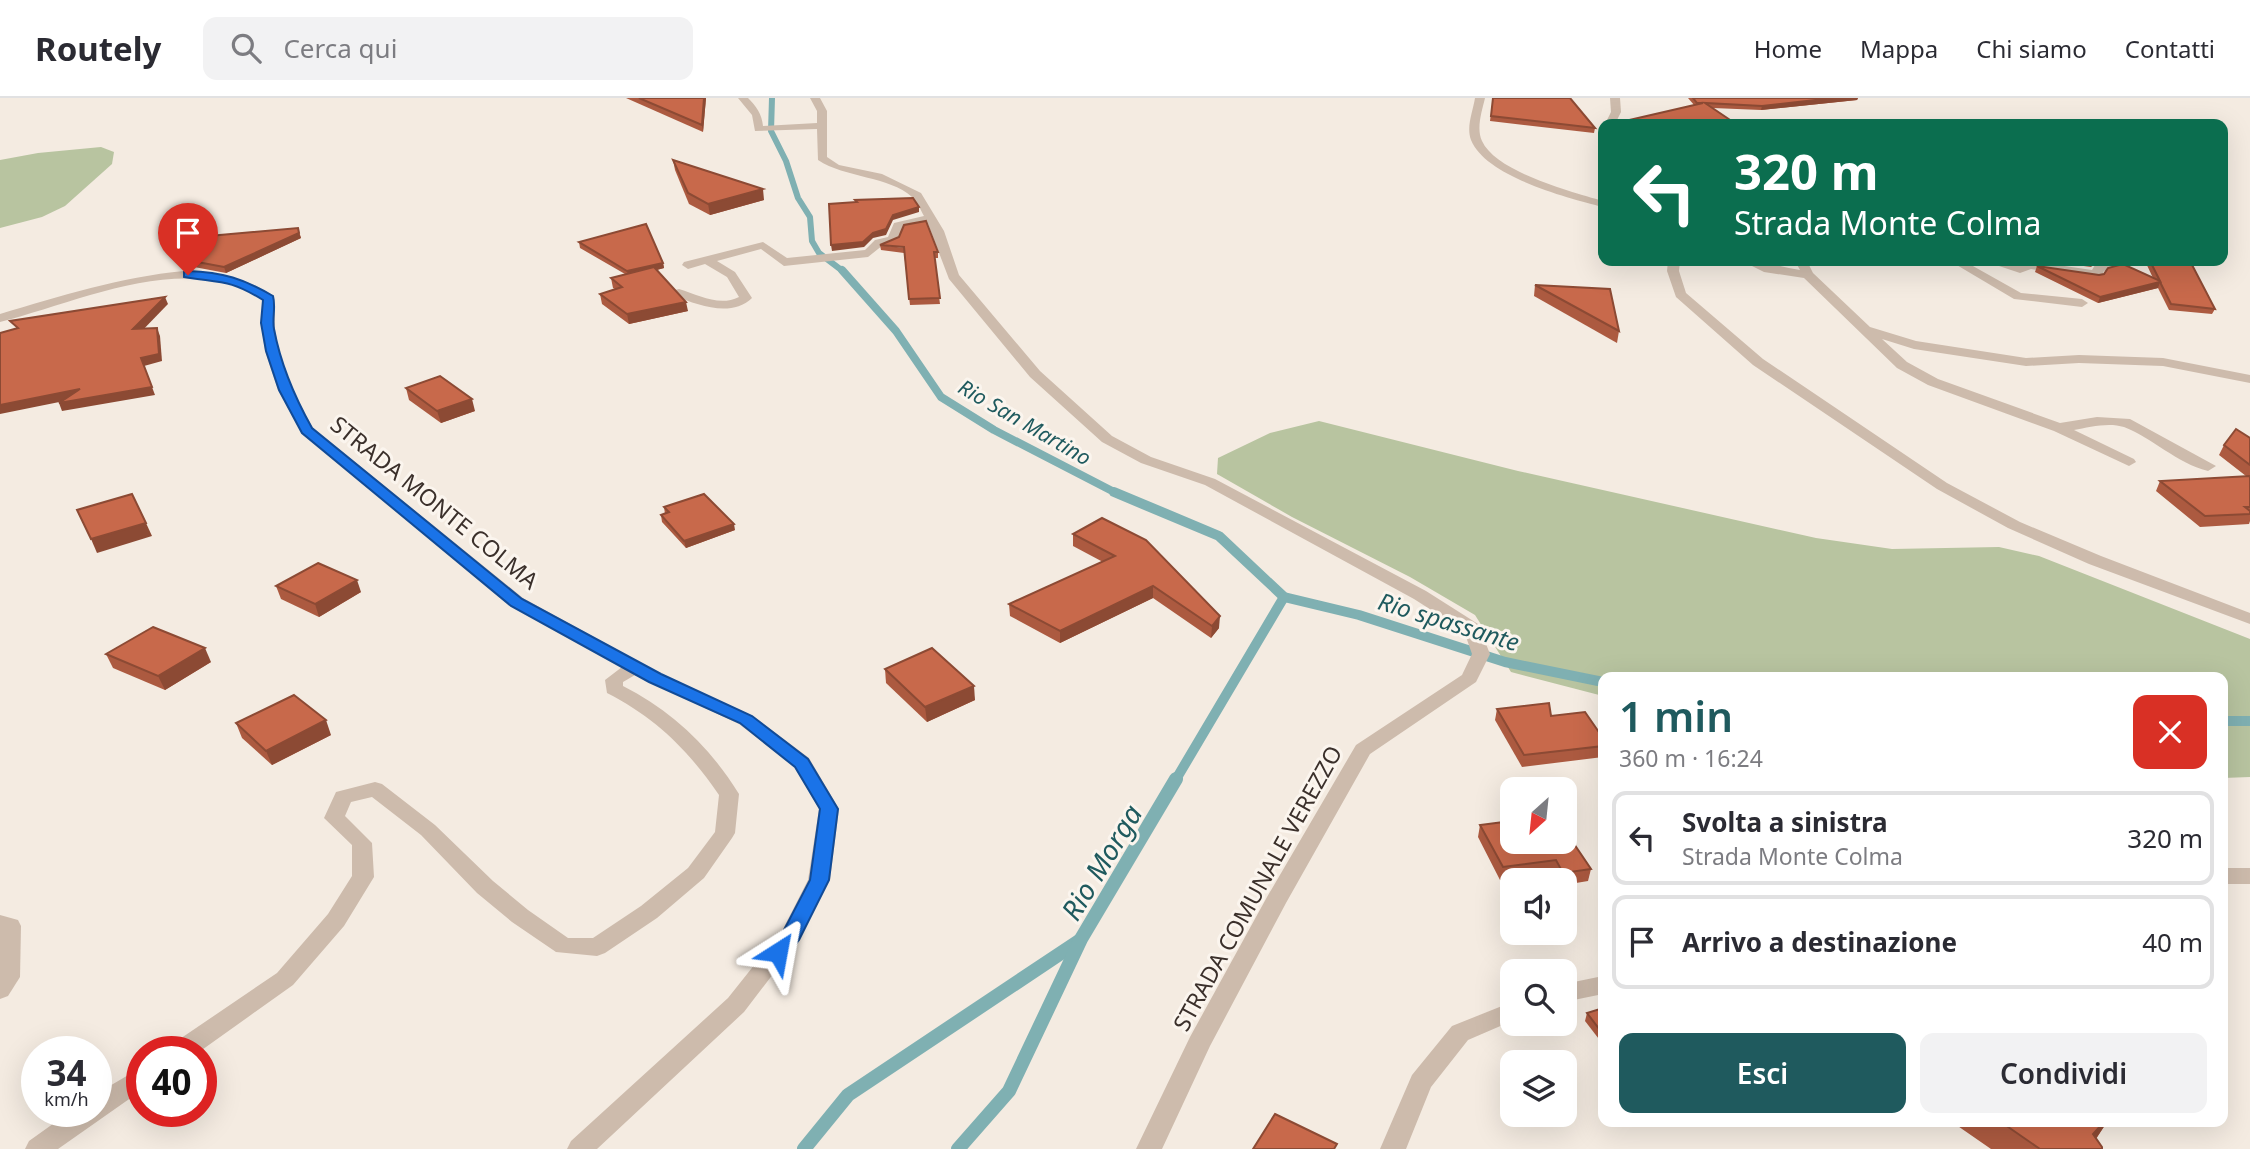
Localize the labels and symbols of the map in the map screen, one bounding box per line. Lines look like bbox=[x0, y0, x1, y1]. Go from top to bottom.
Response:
pin bbox=[158, 203, 218, 275]
water label: Rio San Martino bbox=[953, 373, 1097, 471]
street label: STRADA MONTE COLMA bbox=[324, 408, 546, 596]
water label: Rio spassante bbox=[1374, 584, 1524, 658]
street label: STRADA COMUNALE VEREZZO bbox=[1165, 739, 1349, 1037]
north arrow bbox=[1500, 777, 1577, 854]
water label: Rio Morga bbox=[1052, 797, 1150, 927]
position arrow bbox=[741, 915, 815, 989]
speed limit sign: 40 bbox=[126, 1036, 217, 1127]

